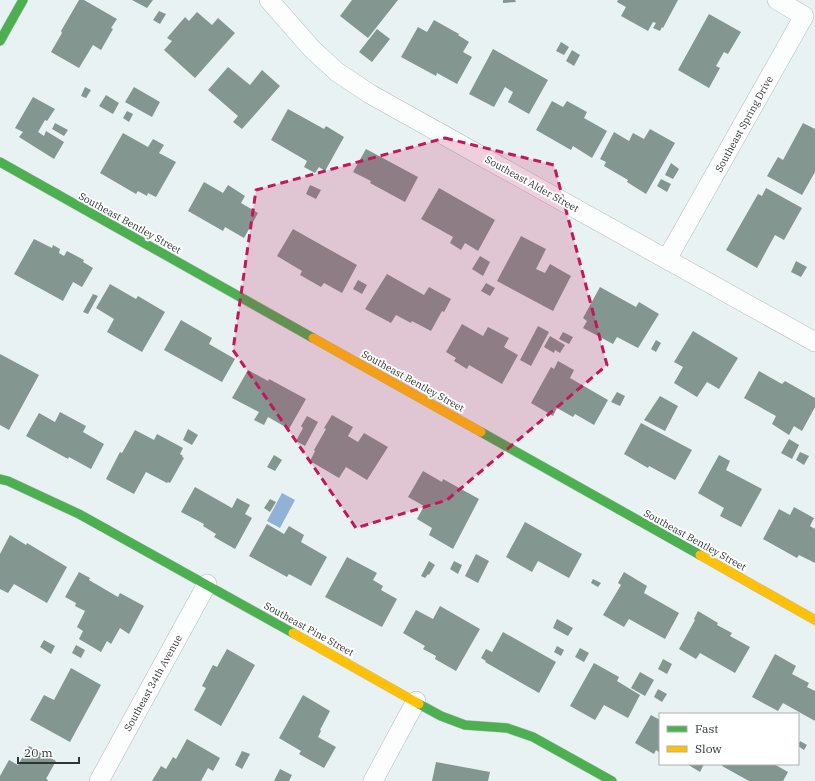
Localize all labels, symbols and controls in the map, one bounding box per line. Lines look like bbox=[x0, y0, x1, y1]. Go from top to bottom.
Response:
street label: Southeast Spring Drive bbox=[712, 74, 776, 174]
street label: Southeast Alder Street bbox=[483, 153, 582, 215]
street label: Southeast Bentley Street bbox=[77, 189, 184, 257]
street label: Southeast Bentley Street bbox=[360, 347, 467, 415]
street label: Southeast Bentley Street bbox=[642, 506, 749, 574]
street label: Southeast Pine Street bbox=[262, 599, 357, 659]
street label: Southeast 34th Avenue bbox=[121, 632, 185, 734]
legend bbox=[659, 713, 799, 765]
text: Fast bbox=[695, 721, 719, 736]
scale bar bbox=[18, 739, 79, 765]
text: Slow bbox=[695, 741, 722, 756]
text: 20 m bbox=[24, 745, 53, 760]

